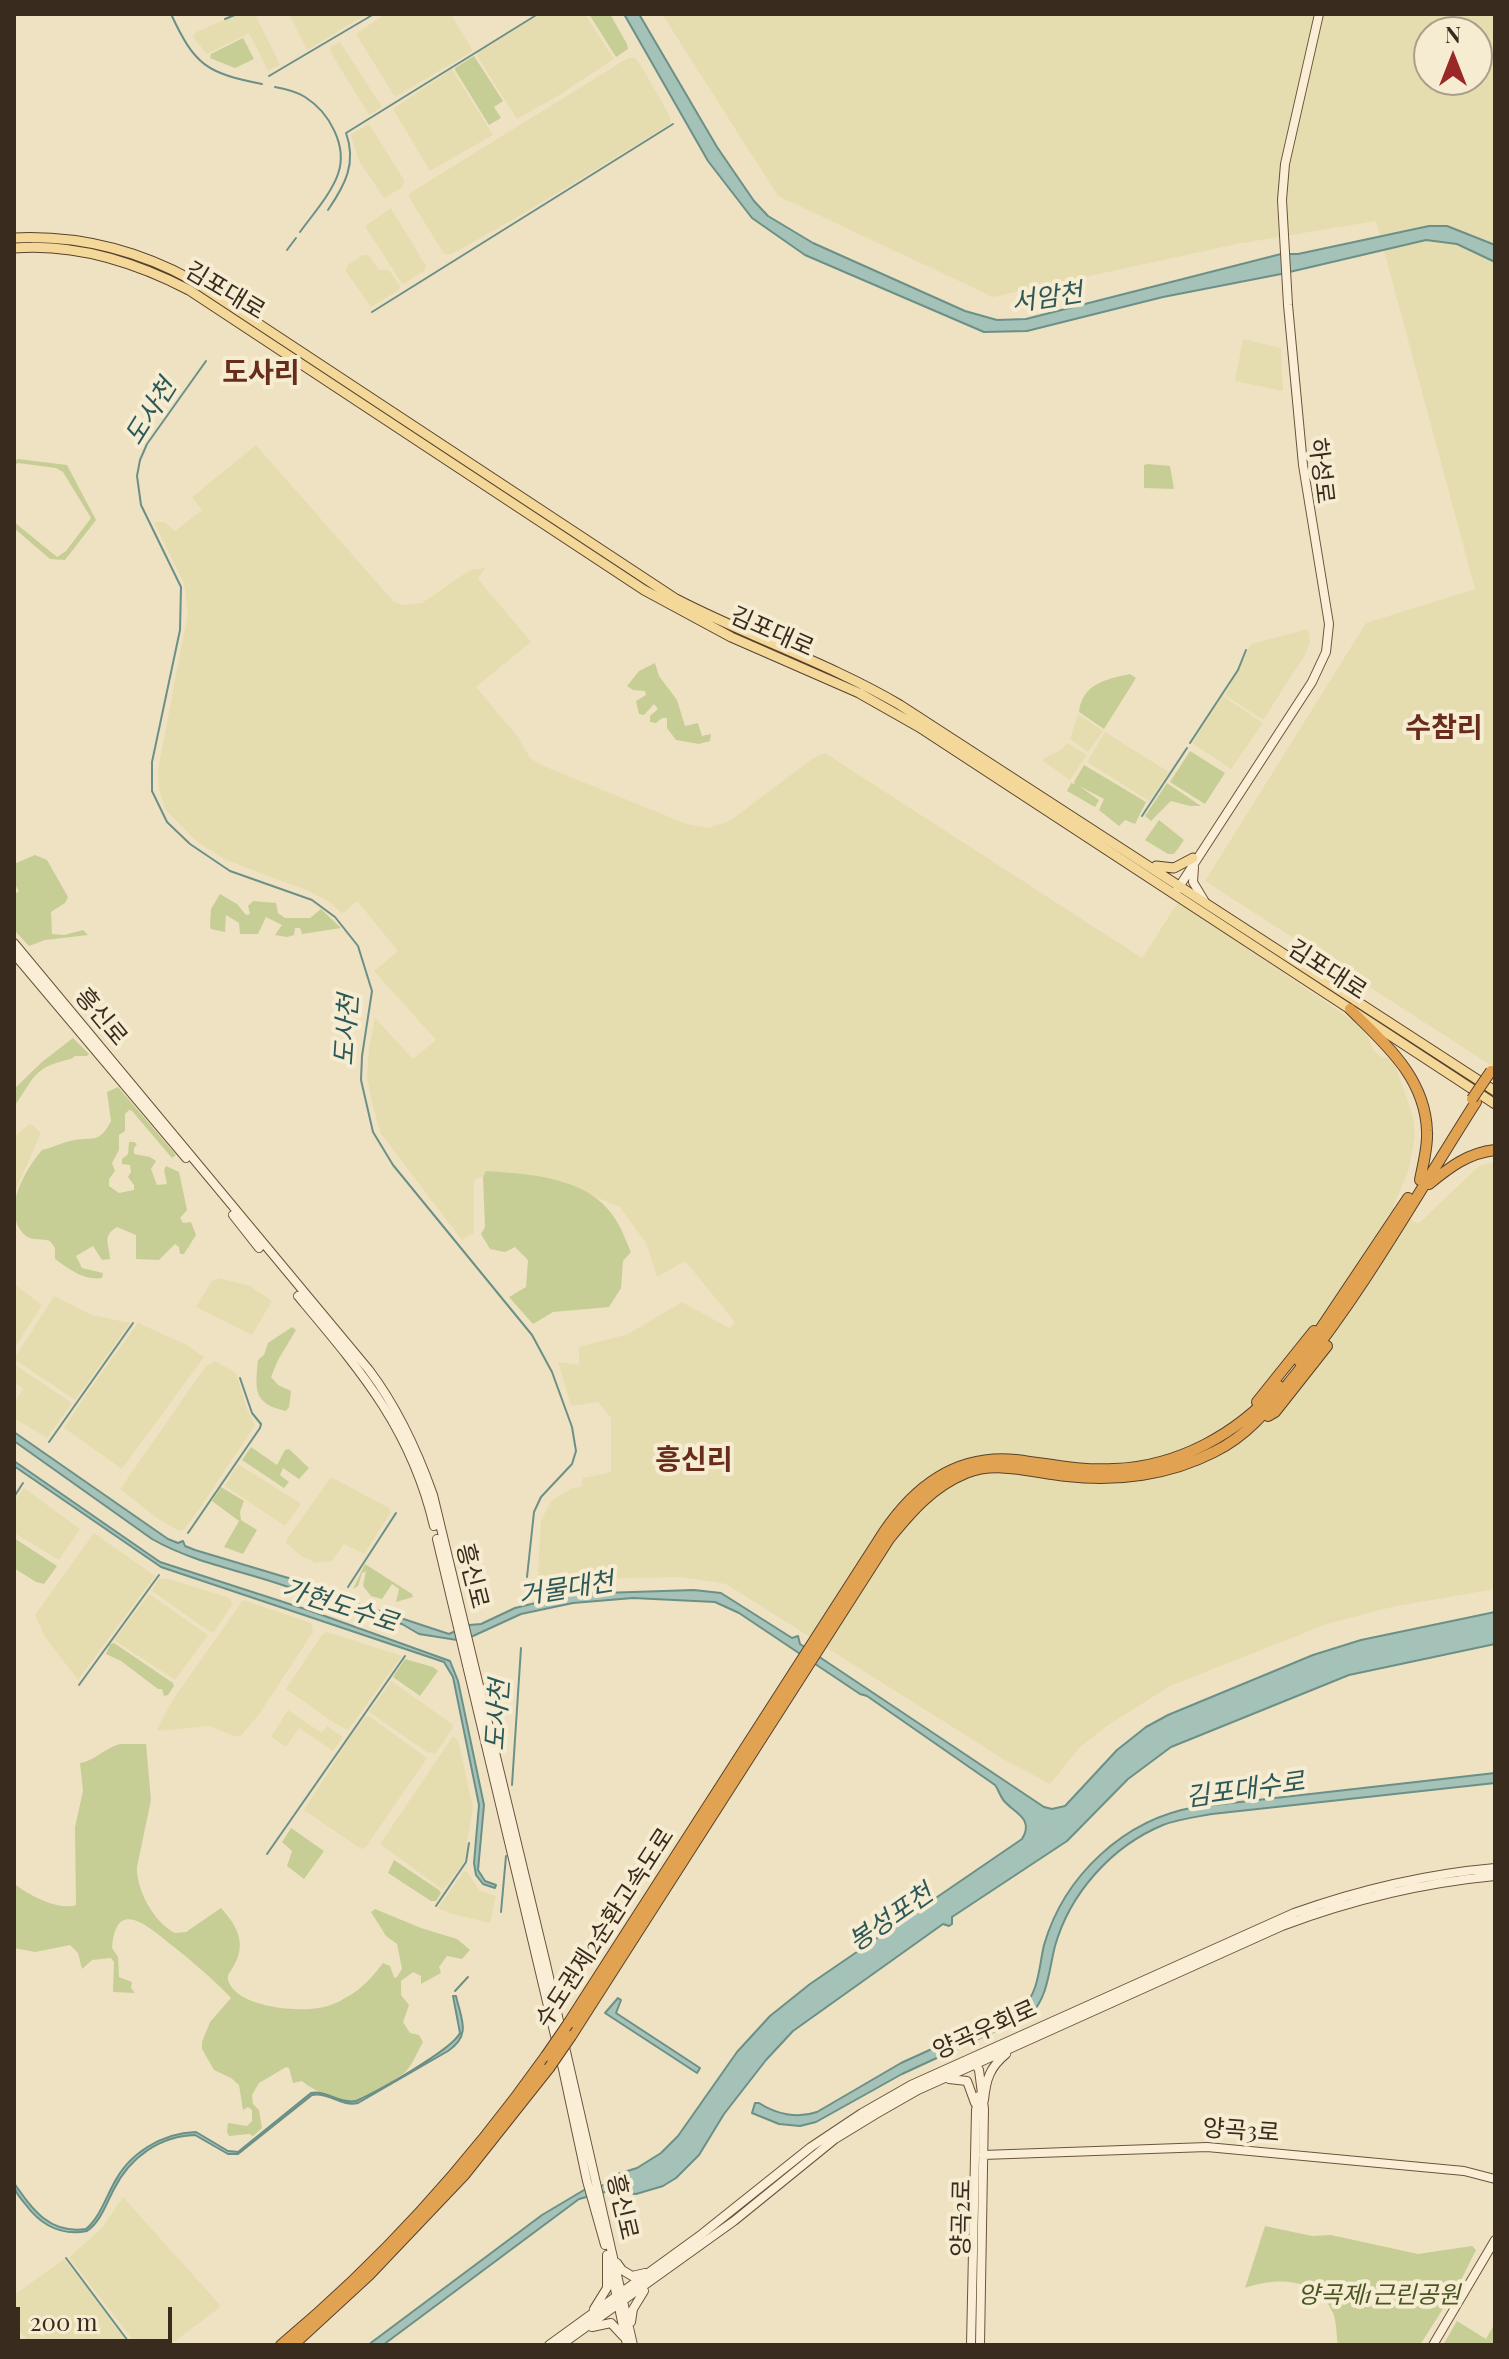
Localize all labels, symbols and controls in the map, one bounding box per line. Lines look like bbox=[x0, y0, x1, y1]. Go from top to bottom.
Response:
north arrow bbox=[1413, 16, 1493, 96]
text: N bbox=[1445, 19, 1461, 49]
street label: 김포대로 bbox=[180, 256, 270, 326]
water label: 서암천 bbox=[1009, 277, 1085, 319]
district label: 도사리 bbox=[222, 356, 300, 390]
water label: 도사천 bbox=[119, 373, 183, 451]
street label: 하성로 bbox=[1303, 436, 1339, 506]
street label: 김포대로 bbox=[726, 601, 818, 663]
district label: 수참리 bbox=[1405, 711, 1483, 745]
street label: 김포대로 bbox=[1282, 934, 1372, 1006]
street label: 흥신로 bbox=[69, 982, 133, 1052]
water label: 도사천 bbox=[329, 993, 365, 1067]
district label: 흥신리 bbox=[655, 1443, 733, 1477]
street label: 흥신로 bbox=[450, 1540, 494, 1612]
water label: 거물대천 bbox=[516, 1566, 616, 1612]
water label: 가현도수로 bbox=[278, 1573, 402, 1639]
water label: 도사천 bbox=[480, 1678, 516, 1752]
water label: 김포대수로 bbox=[1184, 1766, 1306, 1814]
street label: 수도권제2순환고속도로 bbox=[530, 1823, 680, 2033]
water label: 봉성포천 bbox=[843, 1878, 939, 1958]
street label: 양곡우회로 bbox=[929, 1994, 1041, 2066]
street label: 양곡3로 bbox=[1202, 2114, 1280, 2148]
street label: 흥신로 bbox=[601, 2171, 643, 2243]
street label: 양곡2로 bbox=[947, 2179, 977, 2257]
park label: 양곡제1근린공원 bbox=[1298, 2282, 1460, 2310]
scale bar bbox=[20, 2291, 176, 2341]
text: 200 m bbox=[30, 2305, 98, 2337]

